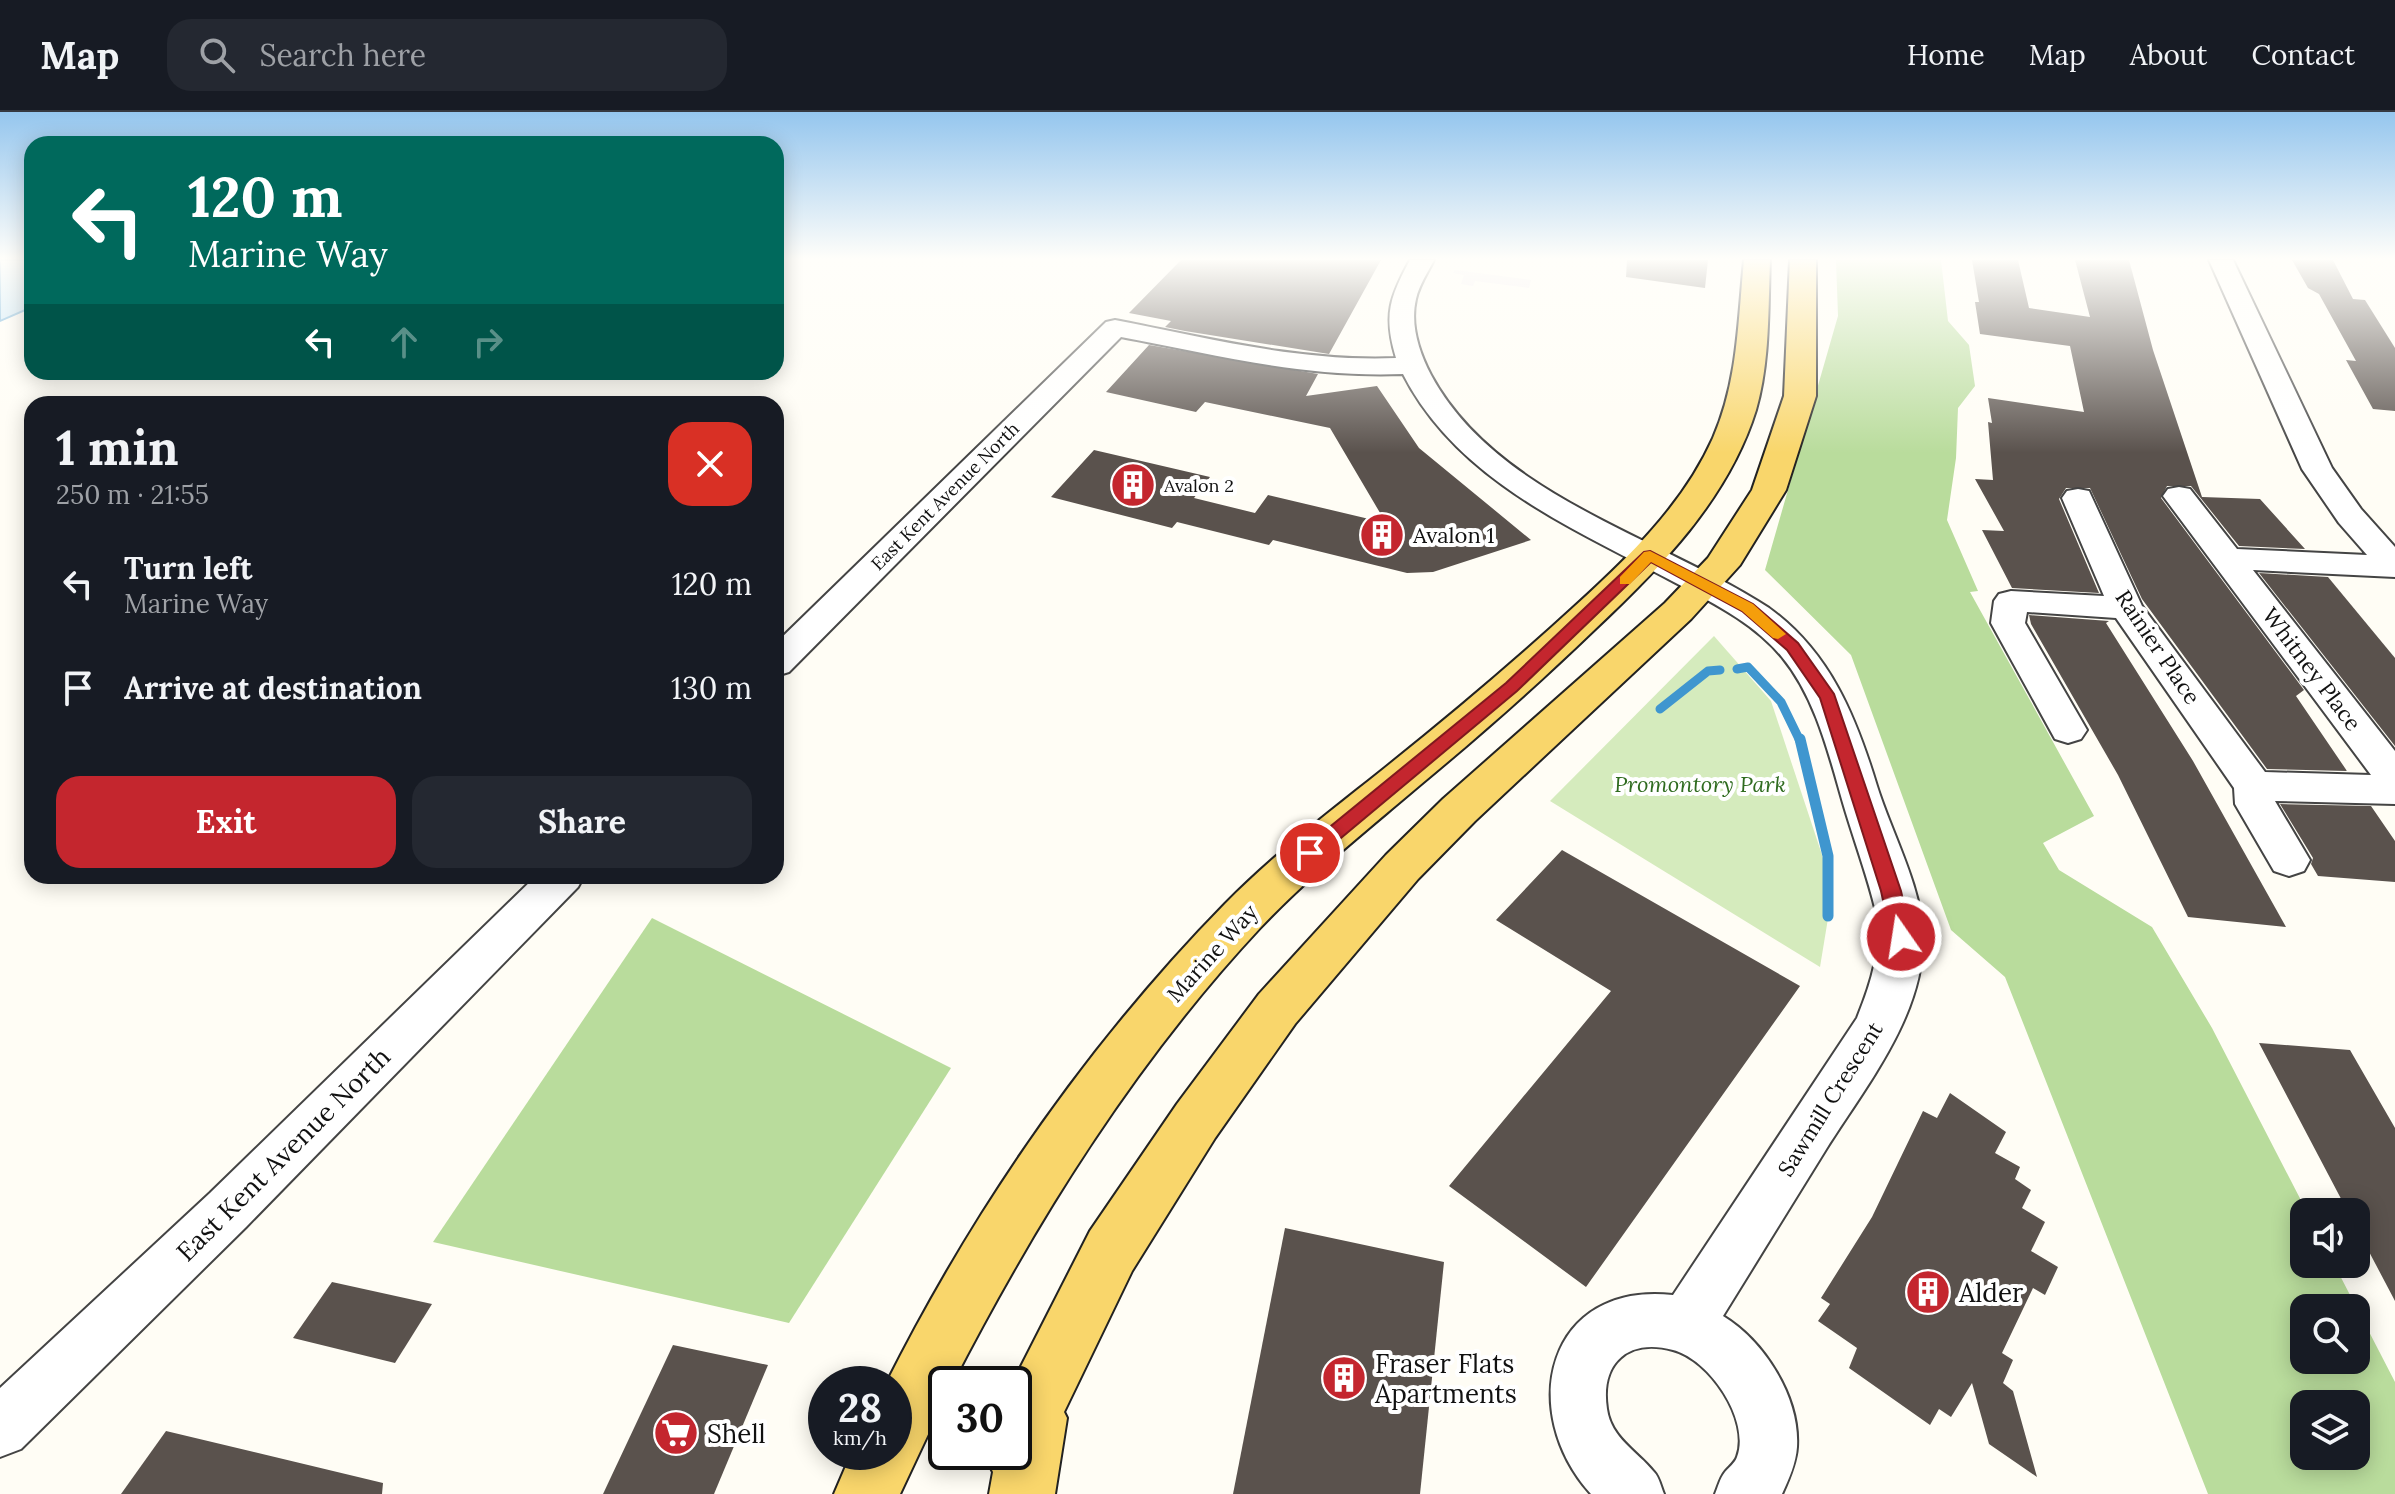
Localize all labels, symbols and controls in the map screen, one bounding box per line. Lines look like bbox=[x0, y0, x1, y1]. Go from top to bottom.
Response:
search box bbox=[167, 19, 727, 91]
text: Map bbox=[40, 31, 119, 79]
icon: search bbox=[195, 33, 239, 77]
text: Search here bbox=[259, 36, 426, 74]
text: Home bbox=[1907, 37, 1985, 73]
text: Map bbox=[2029, 37, 2086, 73]
text: About bbox=[2130, 37, 2207, 73]
text: Contact bbox=[2251, 37, 2355, 73]
text: 120 m bbox=[188, 161, 342, 232]
icon: left bbox=[56, 168, 160, 272]
text: Marine Way bbox=[188, 231, 388, 277]
icon: left bbox=[298, 320, 342, 364]
icon: ahead bbox=[382, 320, 426, 364]
icon: right bbox=[466, 320, 510, 364]
text: 1 min bbox=[56, 417, 179, 478]
street label: East Kent Avenue North bbox=[866, 417, 1024, 575]
button: close bbox=[668, 422, 752, 506]
building icon: Avalon 2 bbox=[1109, 461, 1157, 509]
place label: Avalon 2 bbox=[1163, 474, 1234, 497]
text: 250 m · 21:55 bbox=[56, 478, 209, 511]
building icon: Avalon 1 bbox=[1358, 511, 1406, 559]
place label: Avalon 1 bbox=[1412, 521, 1495, 549]
text: Turn left bbox=[124, 549, 252, 587]
icon: left bbox=[56, 562, 100, 606]
text: 120 m bbox=[672, 565, 752, 603]
street label: Rainier Place bbox=[2109, 584, 2207, 710]
text: Marine Way bbox=[124, 587, 268, 620]
street label: Whitney Place bbox=[2257, 602, 2368, 736]
icon: arrive bbox=[56, 666, 100, 710]
text: Arrive at destination bbox=[124, 669, 422, 707]
text: 130 m bbox=[671, 669, 752, 707]
park label: Promontory Park bbox=[1614, 770, 1786, 798]
button: Exit bbox=[56, 776, 396, 868]
button: Share bbox=[412, 776, 752, 868]
pin bbox=[1276, 819, 1344, 887]
icon: arrive bbox=[1288, 831, 1332, 875]
position arrow bbox=[1859, 895, 1943, 979]
street label: Marine Way bbox=[1161, 898, 1264, 1008]
street label: Sawmill Crescent bbox=[1771, 1016, 1889, 1181]
street label: East Kent Avenue North bbox=[169, 1040, 397, 1268]
map controls bbox=[2290, 1198, 2370, 1470]
button: sound bbox=[2290, 1198, 2370, 1278]
building icon: Alder bbox=[1904, 1268, 1952, 1316]
place label: Alder bbox=[1958, 1276, 2024, 1309]
button: search bbox=[2290, 1294, 2370, 1374]
place label: Fraser Flats Apartments bbox=[1374, 1347, 1517, 1410]
building icon: Fraser Flats Apartments bbox=[1320, 1354, 1368, 1402]
speed limit sign: 30 bbox=[928, 1366, 1032, 1470]
text: 28 bbox=[838, 1382, 882, 1433]
button: layers bbox=[2290, 1390, 2370, 1470]
supermarket icon: Shell bbox=[652, 1409, 700, 1457]
place label: Shell bbox=[707, 1417, 766, 1450]
text: km/h bbox=[833, 1425, 887, 1450]

